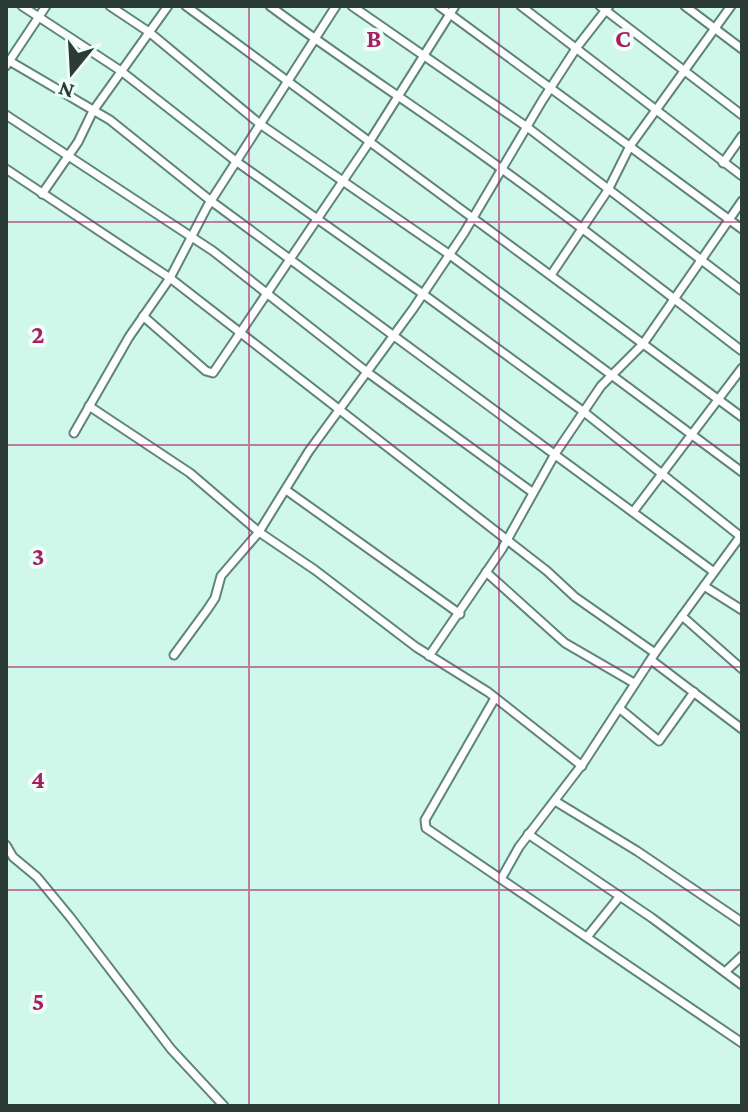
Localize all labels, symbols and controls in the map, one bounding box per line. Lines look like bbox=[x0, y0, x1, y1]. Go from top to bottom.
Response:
text: B bbox=[366, 24, 382, 53]
text: C bbox=[615, 24, 631, 53]
north arrow bbox=[32, 32, 112, 112]
text: N bbox=[55, 76, 77, 105]
text: 2 bbox=[31, 320, 45, 349]
text: 3 bbox=[32, 542, 44, 571]
text: 4 bbox=[31, 765, 45, 794]
text: 5 bbox=[32, 987, 44, 1016]

